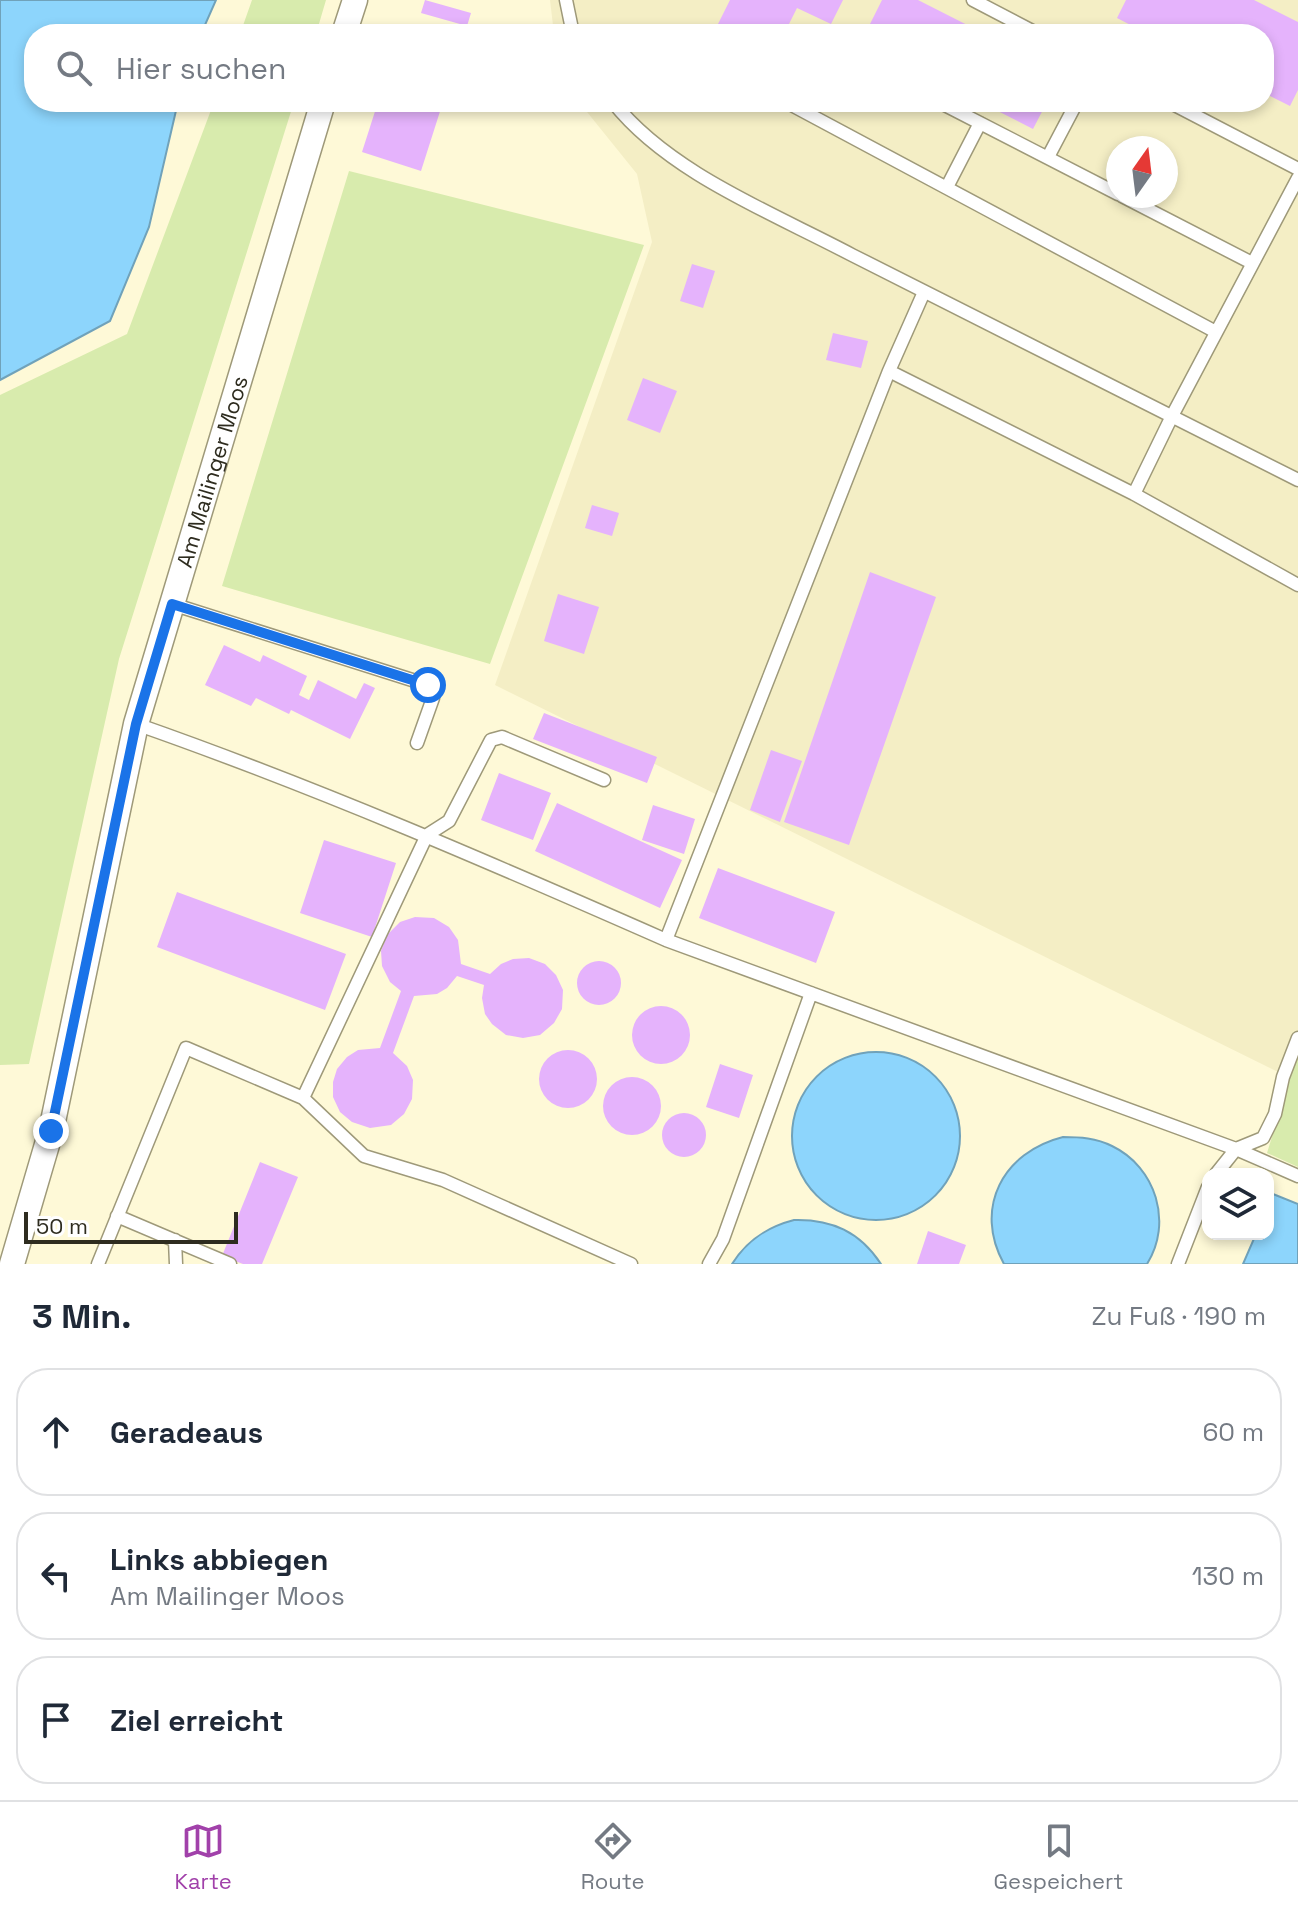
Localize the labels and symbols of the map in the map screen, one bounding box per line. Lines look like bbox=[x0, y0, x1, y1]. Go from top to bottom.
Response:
north arrow bbox=[1106, 136, 1178, 208]
street label: Am Mailinger Moos bbox=[170, 372, 254, 571]
route start bbox=[410, 667, 446, 703]
route end bbox=[33, 1113, 69, 1149]
scale bar bbox=[24, 1208, 238, 1244]

